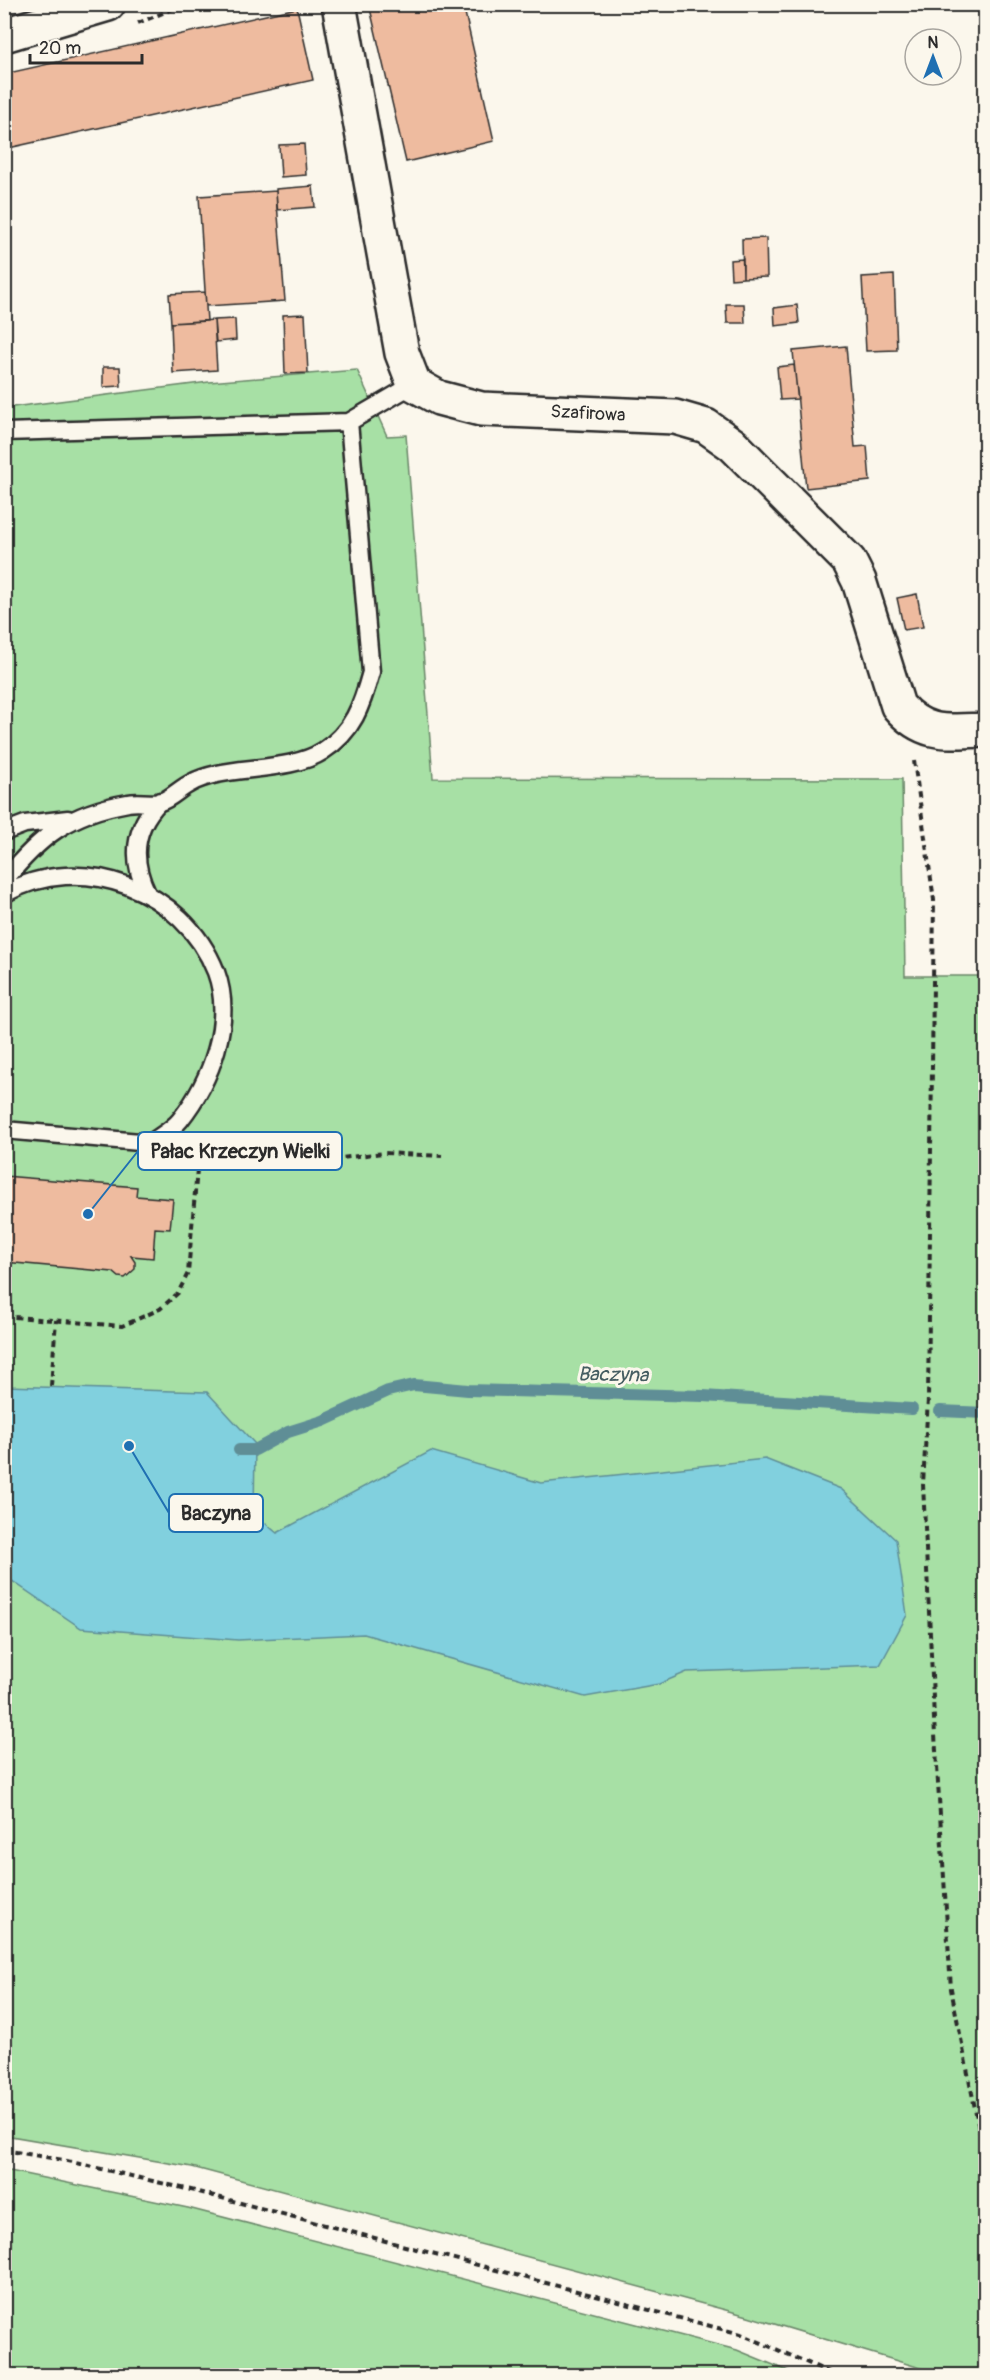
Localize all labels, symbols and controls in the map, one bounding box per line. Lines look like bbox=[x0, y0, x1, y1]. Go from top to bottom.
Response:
scale bar bbox=[30, 27, 142, 65]
north arrow bbox=[903, 27, 963, 87]
text: N bbox=[928, 33, 939, 53]
text: 20 m bbox=[39, 37, 81, 60]
street label: Szafirowa bbox=[550, 400, 626, 427]
callout: Pałac Krzeczyn Wielki bbox=[138, 1132, 342, 1170]
text: Pałac Krzeczyn Wielki bbox=[150, 1139, 330, 1164]
water label: Baczyna bbox=[578, 1361, 650, 1388]
callout: Baczyna bbox=[169, 1494, 263, 1532]
text: Baczyna bbox=[181, 1501, 251, 1526]

